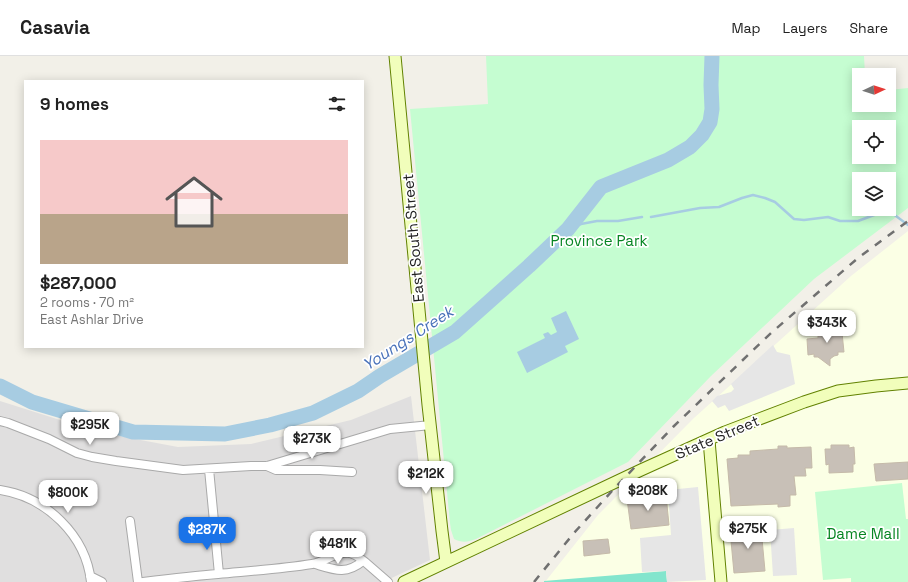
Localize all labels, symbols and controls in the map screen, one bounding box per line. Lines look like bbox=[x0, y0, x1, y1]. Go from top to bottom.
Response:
text: Casavia bbox=[20, 15, 90, 40]
text: Map bbox=[731, 19, 761, 37]
text: Layers bbox=[783, 19, 827, 37]
text: Share bbox=[849, 19, 888, 37]
north arrow bbox=[852, 68, 896, 112]
map controls bbox=[852, 68, 896, 216]
text: 9 homes bbox=[40, 93, 109, 115]
icon: filters bbox=[326, 93, 348, 115]
button: locate bbox=[852, 120, 896, 164]
icon: home bbox=[158, 166, 230, 238]
button: layers bbox=[852, 172, 896, 216]
street label: East South Street bbox=[398, 173, 428, 303]
park label: Province Park bbox=[550, 231, 648, 250]
text: $287,000 bbox=[40, 272, 117, 294]
text: 2 rooms · 70 m² bbox=[40, 294, 134, 311]
water label: Youngs Creek bbox=[359, 300, 459, 375]
pin: $343K bbox=[799, 310, 855, 344]
text: East Ashlar Drive bbox=[40, 311, 144, 328]
text: $343K bbox=[807, 314, 847, 331]
street label: State Street bbox=[672, 411, 762, 463]
pin: $295K bbox=[62, 412, 118, 446]
text: $295K bbox=[70, 416, 110, 433]
pin: $273K bbox=[284, 426, 340, 460]
text: $273K bbox=[293, 430, 331, 447]
pin: $212K bbox=[398, 461, 454, 495]
text: $212K bbox=[407, 465, 445, 482]
pin: $208K bbox=[620, 478, 676, 512]
pin: $800K bbox=[40, 480, 96, 514]
text: $208K bbox=[628, 482, 668, 499]
text: $800K bbox=[48, 484, 88, 501]
pin: $275K bbox=[720, 516, 776, 550]
pin: $287K bbox=[179, 517, 235, 551]
text: $275K bbox=[729, 520, 767, 537]
text: $287K bbox=[188, 521, 226, 538]
park label: Dame Mall bbox=[826, 524, 900, 543]
pin: $481K bbox=[310, 531, 366, 565]
text: $481K bbox=[319, 535, 357, 552]

